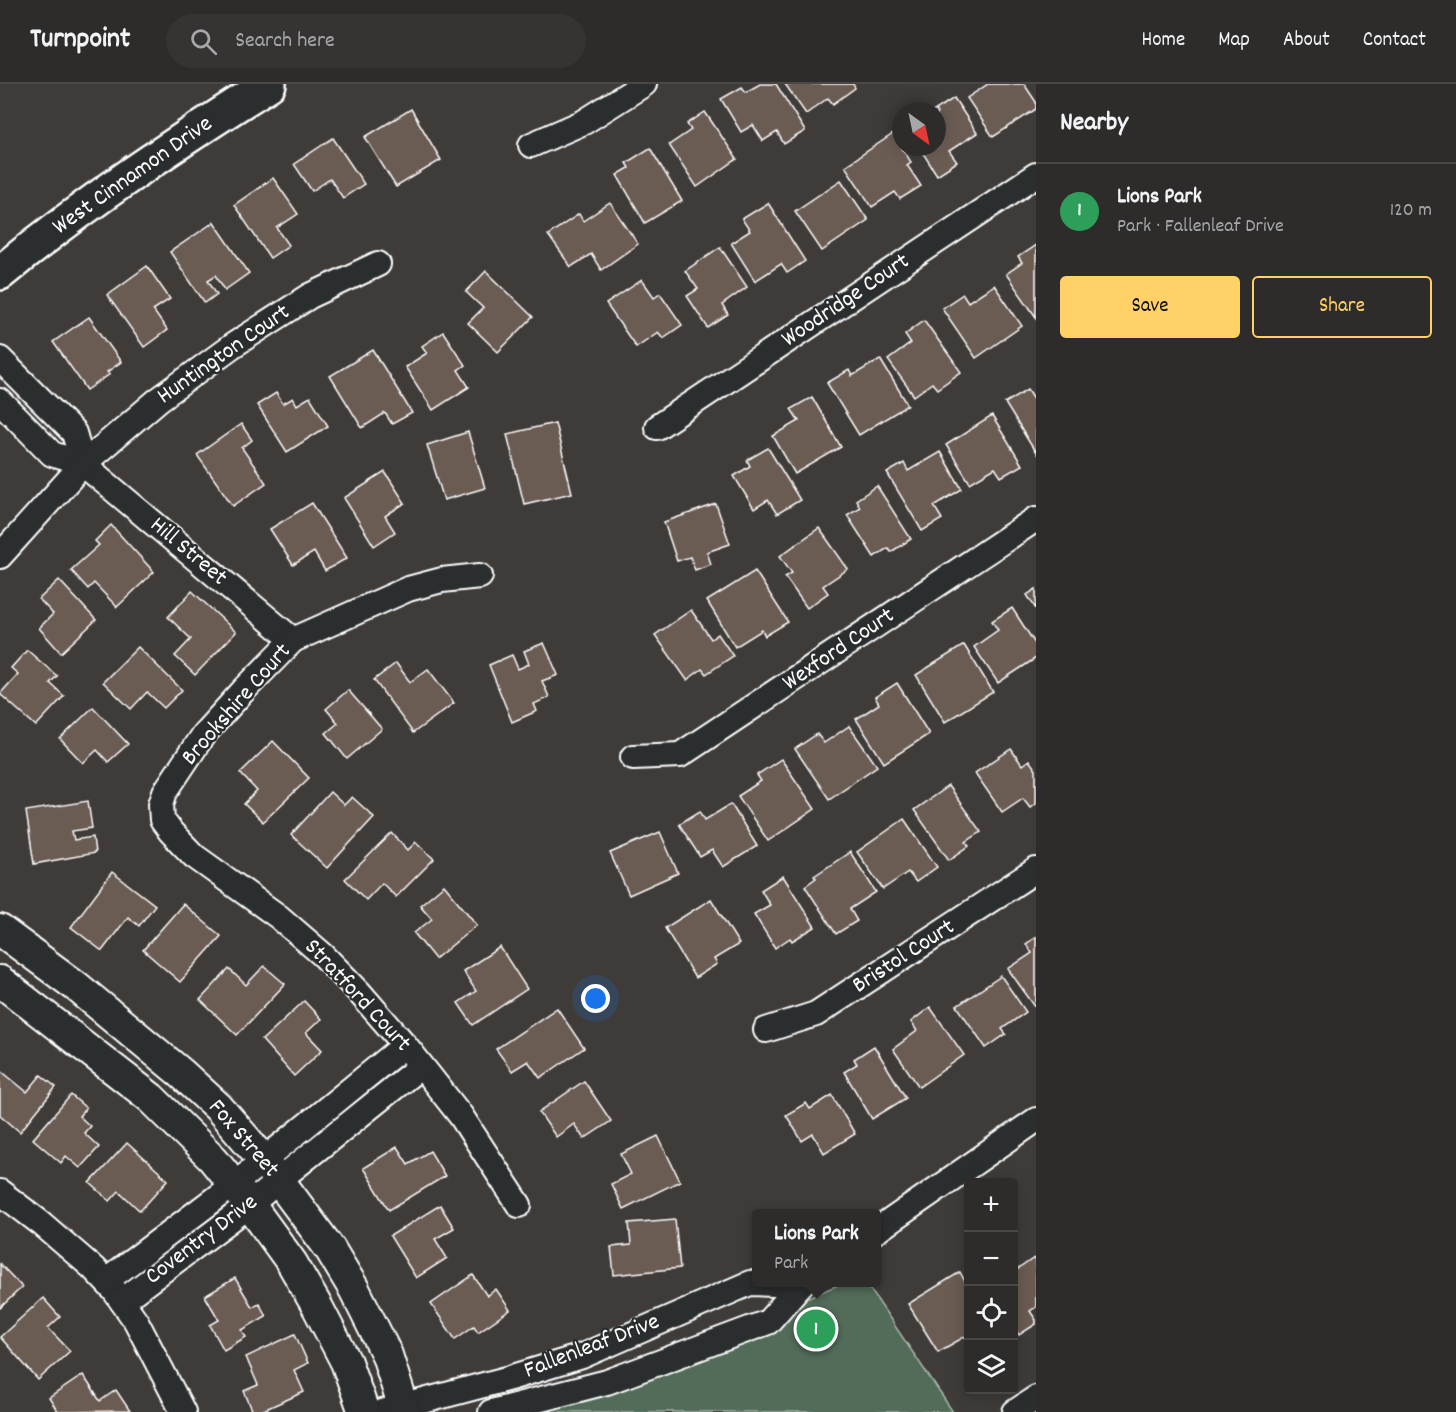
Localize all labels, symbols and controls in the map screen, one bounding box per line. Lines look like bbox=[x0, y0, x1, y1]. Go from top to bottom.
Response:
search box bbox=[166, 14, 586, 68]
text: Turnpoint bbox=[30, 21, 130, 61]
icon: search bbox=[187, 25, 220, 58]
text: Search here bbox=[235, 26, 335, 57]
text: Home bbox=[1141, 26, 1185, 56]
text: Map bbox=[1218, 26, 1250, 56]
text: About bbox=[1283, 26, 1330, 56]
text: Contact bbox=[1363, 26, 1426, 56]
north arrow bbox=[892, 102, 946, 156]
text: Nearby bbox=[1060, 105, 1128, 142]
street label: West Cinnamon Drive bbox=[46, 108, 220, 244]
text: Lions Park bbox=[1117, 182, 1202, 213]
text: 1 bbox=[1077, 197, 1082, 225]
text: 120 m bbox=[1390, 197, 1432, 225]
text: Park · Fallenleaf Drive bbox=[1117, 213, 1284, 241]
street label: Woodridge Court bbox=[775, 245, 917, 357]
button: Save bbox=[1060, 276, 1240, 338]
button: Share bbox=[1252, 276, 1432, 338]
street label: Huntington Court bbox=[151, 296, 297, 413]
street label: Hill Street bbox=[142, 509, 234, 595]
street label: Wexford Court bbox=[776, 600, 902, 700]
street label: Brookshire Court bbox=[174, 636, 300, 774]
street label: Bristol Court bbox=[846, 911, 962, 1003]
street label: Stratford Court bbox=[296, 932, 419, 1060]
your location bbox=[581, 984, 610, 1013]
street label: Fox Street bbox=[199, 1092, 287, 1186]
map controls bbox=[964, 1178, 1018, 1394]
button: + bbox=[964, 1178, 1018, 1232]
street label: Coventry Drive bbox=[138, 1186, 266, 1294]
popup bbox=[752, 1209, 881, 1287]
text: Lions Park bbox=[774, 1219, 859, 1250]
button: − bbox=[964, 1232, 1018, 1286]
text: Park bbox=[774, 1250, 808, 1278]
button: locate bbox=[964, 1286, 1018, 1340]
street label: Fallenleaf Drive bbox=[519, 1306, 665, 1388]
pin: 1 bbox=[796, 1306, 836, 1352]
button: layers bbox=[964, 1340, 1018, 1394]

